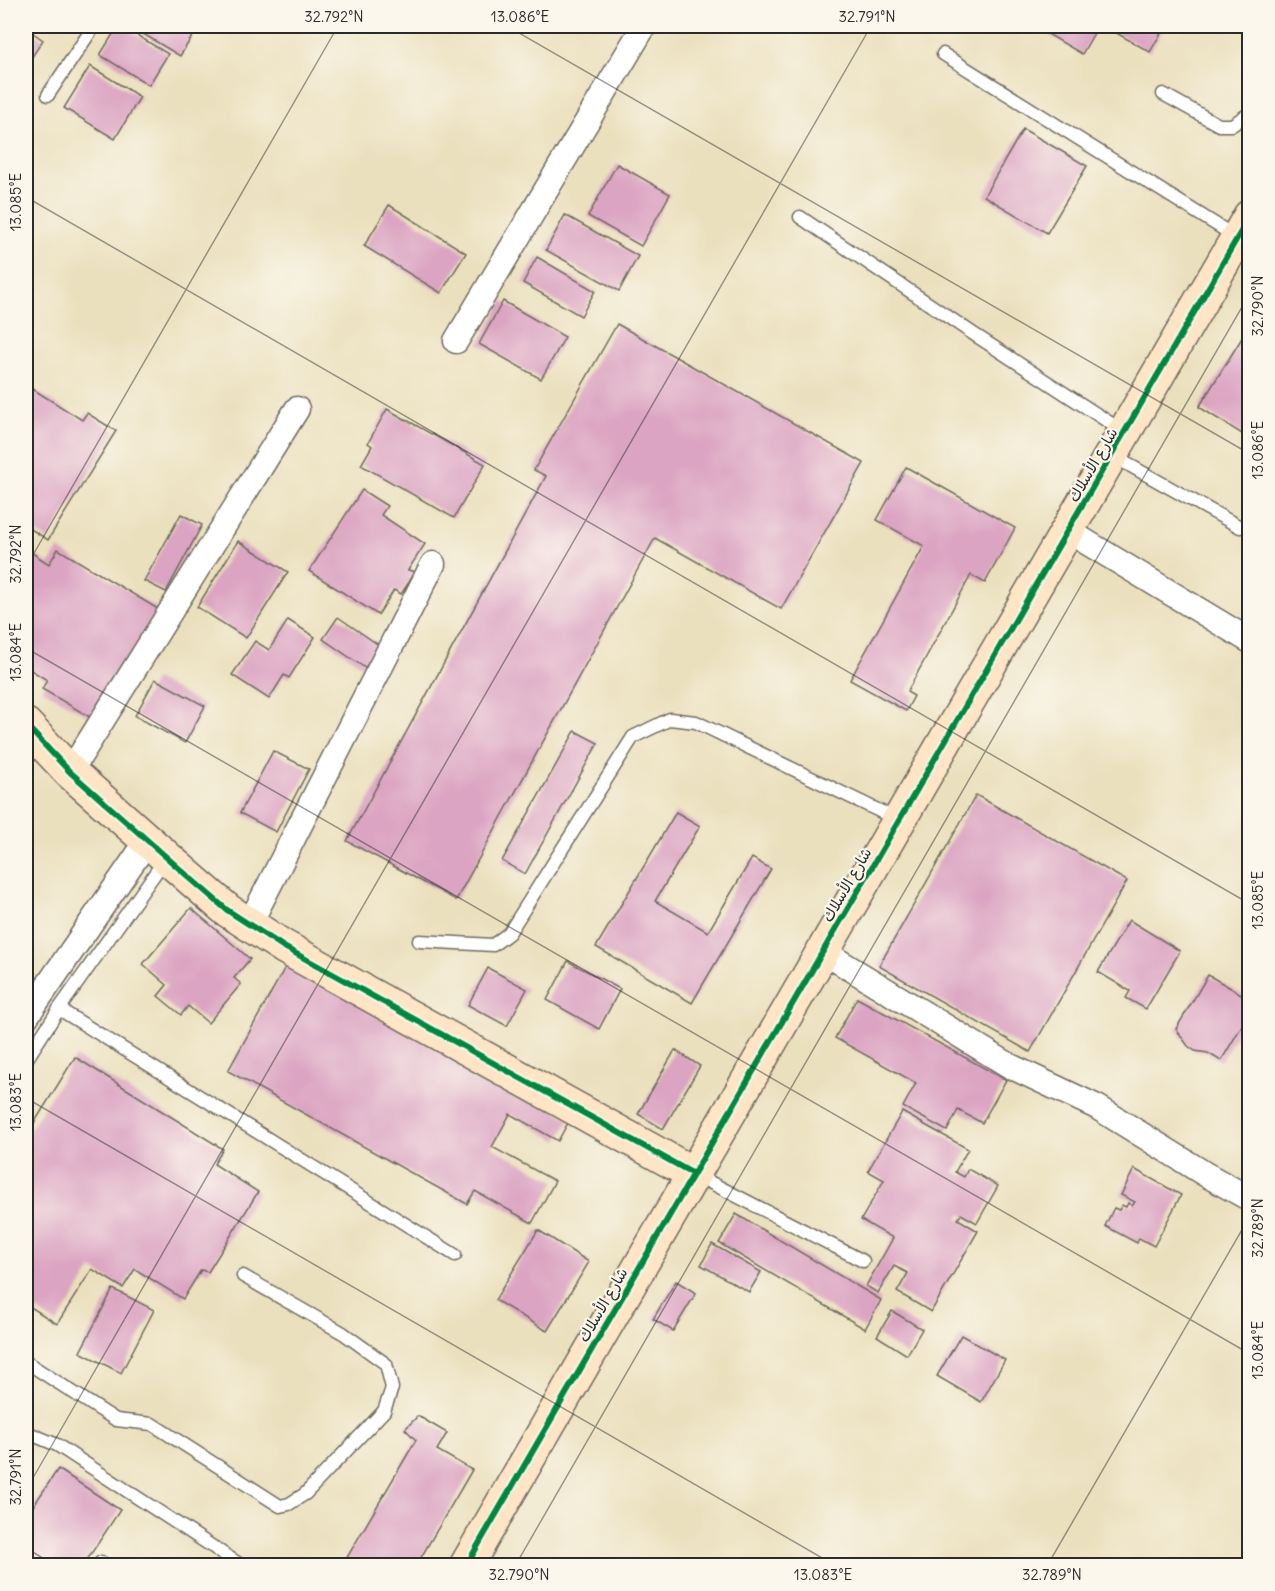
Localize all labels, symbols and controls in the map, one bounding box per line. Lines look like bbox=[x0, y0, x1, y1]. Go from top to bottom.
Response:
text: 32.792°N bbox=[304, 7, 364, 26]
text: 13.086°E bbox=[491, 7, 549, 26]
text: 32.791°N bbox=[838, 7, 896, 26]
text: 13.085°E bbox=[6, 173, 25, 231]
text: 32.790°N bbox=[1248, 275, 1267, 337]
text: 13.086°E bbox=[1248, 421, 1267, 479]
street label: شارع الأسلاك bbox=[1064, 424, 1122, 506]
text: 32.792°N bbox=[6, 524, 25, 584]
text: 13.084°E bbox=[6, 623, 25, 681]
street label: شارع الأسلاك bbox=[818, 844, 876, 926]
text: 13.085°E bbox=[1248, 871, 1267, 929]
text: 13.083°E bbox=[6, 1073, 25, 1131]
text: 32.789°N bbox=[1248, 1198, 1267, 1258]
street label: شارع الأسلاك bbox=[574, 1264, 632, 1346]
text: 13.084°E bbox=[1248, 1321, 1267, 1379]
text: 32.791°N bbox=[6, 1448, 25, 1506]
text: 32.790°N bbox=[488, 1565, 550, 1584]
text: 13.083°E bbox=[794, 1565, 852, 1584]
text: 32.789°N bbox=[1022, 1565, 1082, 1584]

